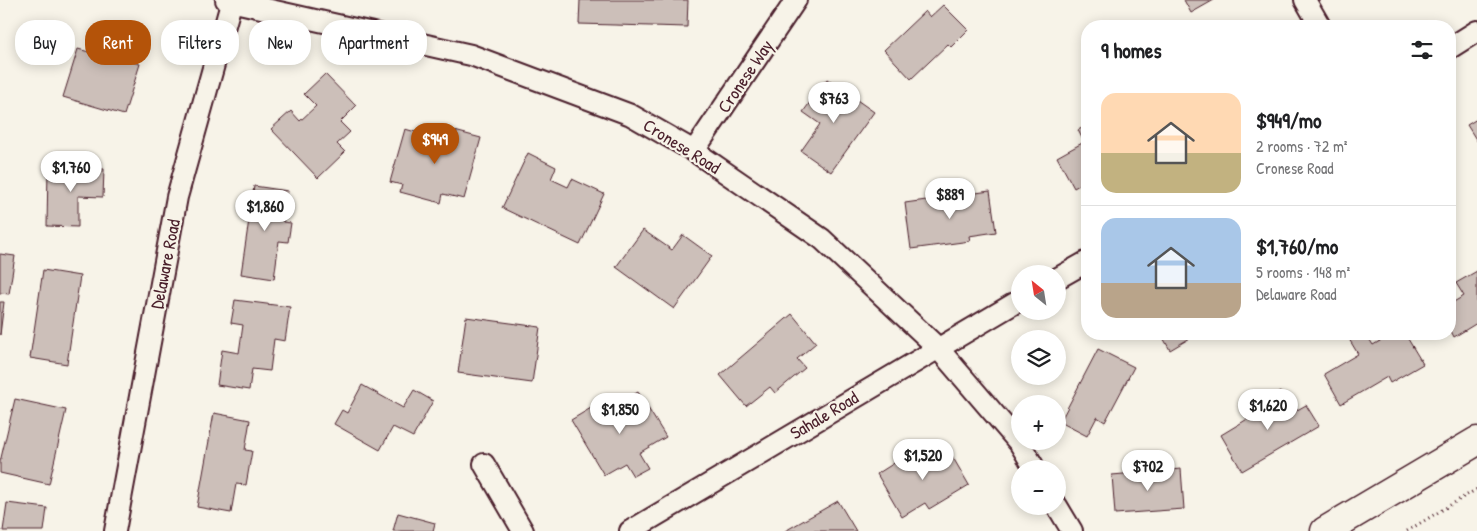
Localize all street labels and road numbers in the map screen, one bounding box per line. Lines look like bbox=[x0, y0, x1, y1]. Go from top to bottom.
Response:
street label: Cronese Way bbox=[711, 34, 779, 118]
street label: Cronese Road bbox=[638, 112, 726, 180]
street label: Delaware Road bbox=[144, 217, 186, 311]
street label: Sahale Road bbox=[785, 385, 863, 445]

